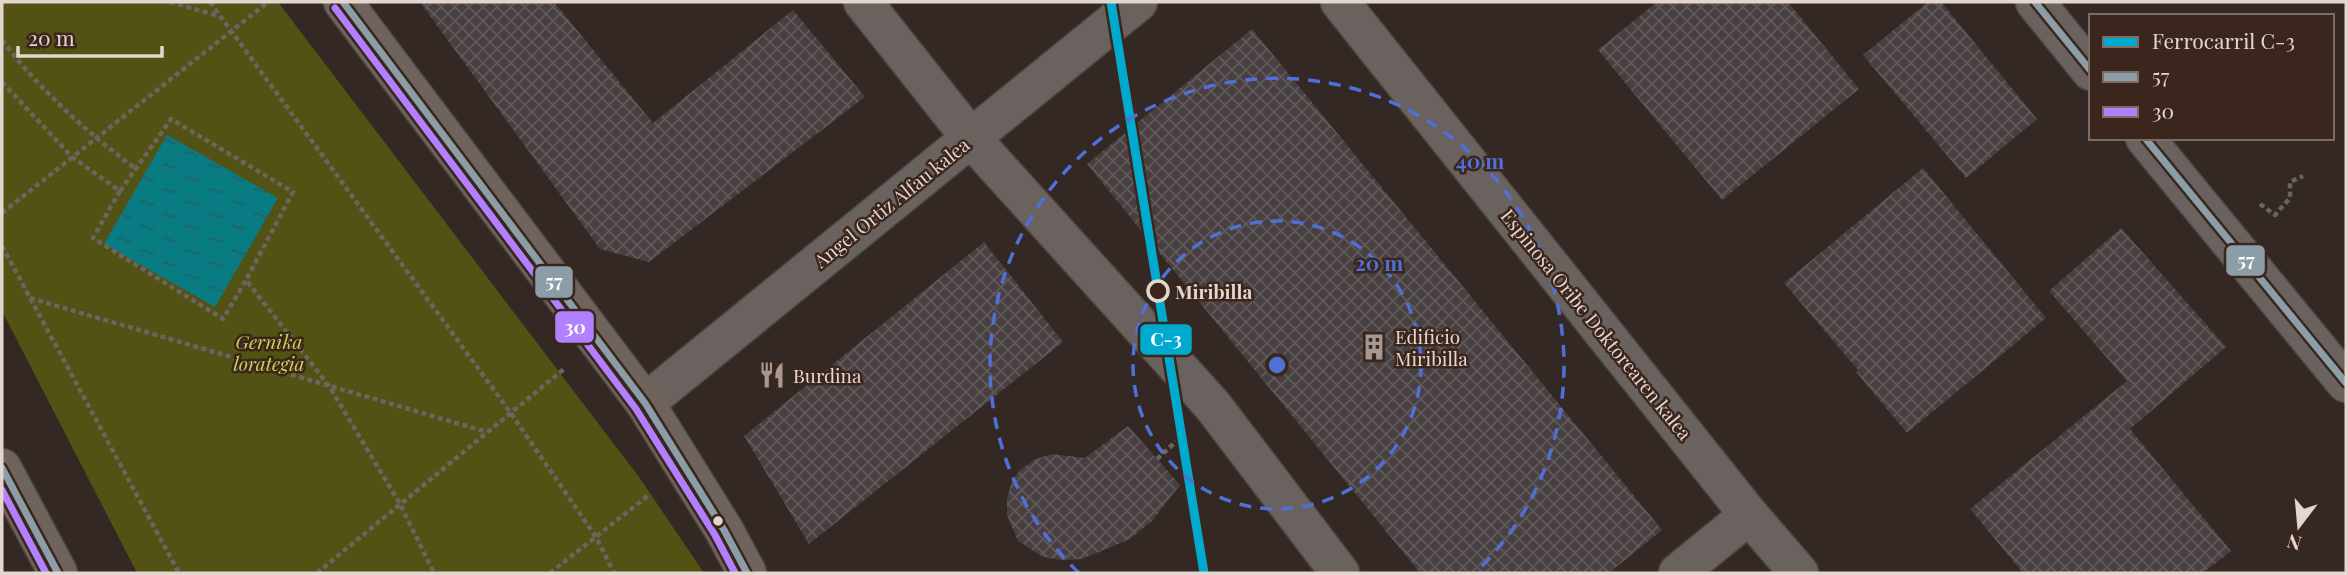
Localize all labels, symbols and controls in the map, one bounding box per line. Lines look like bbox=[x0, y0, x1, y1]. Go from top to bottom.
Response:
scale bar bbox=[18, 14, 161, 58]
legend bbox=[2089, 14, 2334, 140]
text: 20 m bbox=[28, 23, 75, 51]
text: Ferrocarril C-3 bbox=[2152, 26, 2295, 54]
text: 57 bbox=[2152, 61, 2170, 89]
text: 30 bbox=[2152, 96, 2174, 124]
street label: Angel Ortiz Alfau kalea bbox=[807, 131, 975, 274]
text: 40 m bbox=[1456, 146, 1504, 174]
street label: Espinosa Oribe Doktorearen kalea bbox=[1496, 203, 1699, 445]
line badge: 57 bbox=[2225, 244, 2266, 277]
text: 57 bbox=[2237, 246, 2255, 272]
text: 20 m bbox=[1355, 248, 1403, 276]
line badge: 57 bbox=[534, 265, 574, 299]
text: 57 bbox=[545, 267, 563, 293]
place label: Miribilla bbox=[1175, 278, 1253, 304]
marker: Miribilla bbox=[1147, 280, 1169, 302]
line badge: 30 bbox=[554, 310, 595, 344]
text: 30 bbox=[564, 313, 586, 339]
line badge: C-3 bbox=[1139, 323, 1193, 356]
place label: Edificio Miribilla bbox=[1395, 323, 1468, 371]
text: C-3 bbox=[1150, 325, 1182, 351]
park label: Gernika lorategia bbox=[234, 328, 305, 376]
building icon: Edificio Miribilla bbox=[1359, 332, 1389, 362]
centre of rings bbox=[1265, 353, 1289, 377]
restaurant icon: Burdina bbox=[757, 360, 787, 390]
place label: Burdina bbox=[793, 362, 862, 388]
north arrow bbox=[2264, 491, 2334, 561]
unlabelled marker bbox=[711, 514, 725, 528]
text: N bbox=[2284, 529, 2304, 558]

